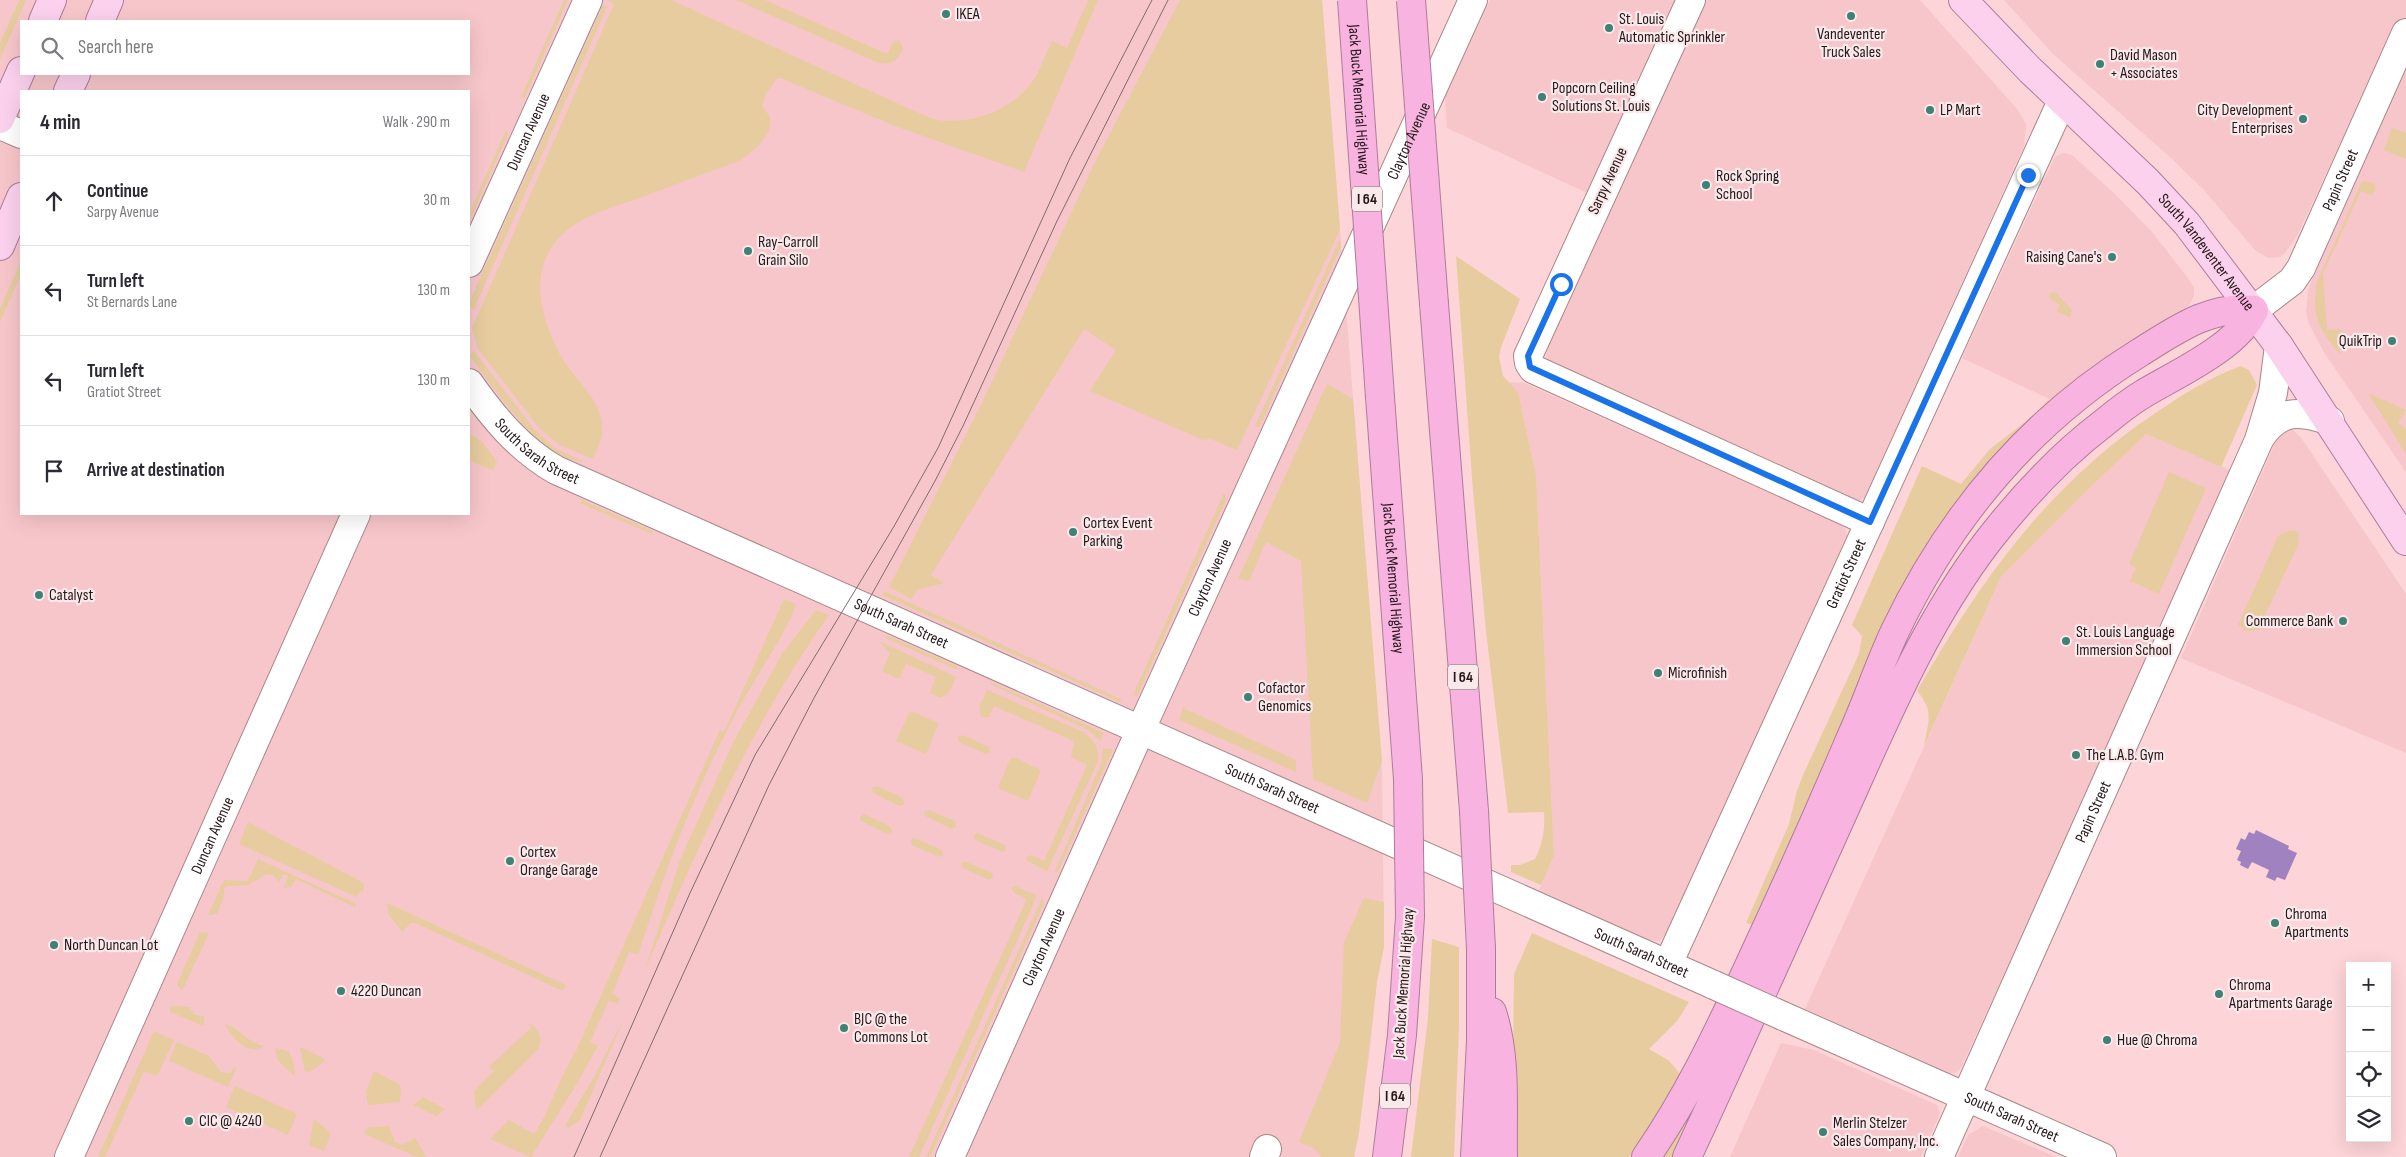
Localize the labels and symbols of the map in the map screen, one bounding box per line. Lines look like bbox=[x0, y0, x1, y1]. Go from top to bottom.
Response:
place label: IKEA bbox=[956, 5, 980, 24]
marker: IKEA bbox=[940, 8, 952, 20]
place label: St. Louis Automatic Sprinkler bbox=[1618, 10, 1726, 47]
marker: Vandeventer Truck Sales bbox=[1845, 10, 1857, 22]
marker: St. Louis Automatic Sprinkler bbox=[1603, 22, 1615, 34]
street label: Jack Buck Memorial Highway bbox=[1344, 23, 1374, 176]
place label: Vandeventer Truck Sales bbox=[1817, 25, 1885, 62]
place label: David Mason + Associates bbox=[2110, 46, 2178, 83]
marker: David Mason + Associates bbox=[2094, 58, 2106, 70]
place label: Popcorn Ceiling Solutions St. Louis bbox=[1552, 79, 1650, 116]
street label: Duncan Avenue bbox=[503, 90, 554, 173]
marker: Popcorn Ceiling Solutions St. Louis bbox=[1536, 91, 1548, 103]
street label: Clayton Avenue bbox=[1383, 99, 1435, 183]
place label: LP Mart bbox=[1940, 101, 1981, 120]
place label: City Development Enterprises bbox=[2197, 101, 2293, 138]
marker: LP Mart bbox=[1924, 104, 1936, 116]
marker: City Development Enterprises bbox=[2297, 113, 2309, 125]
street label: Sarpy Avenue bbox=[1584, 144, 1632, 218]
street label: Papin Street bbox=[2318, 146, 2362, 214]
route end bbox=[2017, 164, 2040, 187]
place label: Rock Spring School bbox=[1716, 167, 1779, 204]
marker: Rock Spring School bbox=[1700, 179, 1712, 191]
road number: I 64 bbox=[1352, 186, 1382, 212]
street label: South Vandeventer Avenue bbox=[2154, 190, 2259, 315]
place label: Ray-Carroll Grain Silo bbox=[758, 233, 818, 270]
marker: Ray-Carroll Grain Silo bbox=[742, 245, 754, 257]
place label: Raising Cane's bbox=[2026, 248, 2102, 267]
marker: Raising Cane's bbox=[2106, 251, 2118, 263]
route start bbox=[1550, 273, 1573, 296]
place label: QuikTrip bbox=[2339, 332, 2382, 351]
marker: QuikTrip bbox=[2386, 335, 2398, 347]
street label: South Sarah Street bbox=[491, 414, 582, 489]
street label: Jack Buck Memorial Highway bbox=[1378, 502, 1408, 655]
place label: Cortex Event Parking bbox=[1083, 514, 1153, 551]
marker: Cortex Event Parking bbox=[1067, 526, 1079, 538]
street label: Clayton Avenue bbox=[1184, 536, 1236, 619]
street label: Gratiot Street bbox=[1822, 536, 1870, 611]
place label: Catalyst bbox=[49, 586, 94, 605]
marker: Catalyst bbox=[33, 589, 45, 601]
street label: South Sarah Street bbox=[851, 594, 952, 653]
place label: Commerce Bank bbox=[2246, 612, 2333, 631]
marker: Commerce Bank bbox=[2337, 615, 2349, 627]
place label: St. Louis Language Immersion School bbox=[2076, 623, 2175, 660]
marker: St. Louis Language Immersion School bbox=[2060, 635, 2072, 647]
road number: I 64 bbox=[1448, 664, 1478, 690]
place label: Microfinish bbox=[1668, 664, 1727, 683]
marker: Microfinish bbox=[1652, 667, 1664, 679]
place label: Cofactor Genomics bbox=[1258, 679, 1312, 716]
marker: Cofactor Genomics bbox=[1242, 691, 1254, 703]
place label: The L.A.B. Gym bbox=[2086, 746, 2164, 765]
marker: The L.A.B. Gym bbox=[2070, 749, 2082, 761]
street label: South Sarah Street bbox=[1222, 759, 1323, 818]
street label: Papin Street bbox=[2071, 778, 2115, 846]
street label: Duncan Avenue bbox=[187, 794, 238, 877]
place label: Cortex Orange Garage bbox=[520, 843, 598, 880]
marker: Cortex Orange Garage bbox=[504, 855, 516, 867]
street label: Clayton Avenue bbox=[1018, 905, 1069, 989]
place label: Chroma Apartments bbox=[2284, 905, 2349, 942]
street label: Jack Buck Memorial Highway bbox=[1389, 907, 1419, 1060]
marker: Chroma Apartments bbox=[2269, 917, 2281, 929]
street label: South Sarah Street bbox=[1591, 923, 1692, 982]
place label: North Duncan Lot bbox=[64, 936, 158, 955]
marker: North Duncan Lot bbox=[48, 939, 60, 951]
place label: Chroma Apartments Garage bbox=[2228, 976, 2333, 1013]
place label: 4220 Duncan bbox=[351, 982, 421, 1001]
marker: 4220 Duncan bbox=[335, 985, 347, 997]
marker: Chroma Apartments Garage bbox=[2213, 988, 2225, 1000]
place label: BJC @ the Commons Lot bbox=[854, 1010, 928, 1047]
marker: BJC @ the Commons Lot bbox=[838, 1022, 850, 1034]
place label: Hue @ Chroma bbox=[2117, 1031, 2197, 1050]
marker: Hue @ Chroma bbox=[2101, 1034, 2113, 1046]
road number: I 64 bbox=[1380, 1084, 1410, 1108]
street label: South Sarah Street bbox=[1962, 1088, 2062, 1146]
place label: CIC @ 4240 bbox=[199, 1112, 262, 1131]
place label: Merlin Stelzer Sales Company, Inc. bbox=[1833, 1114, 1939, 1151]
marker: CIC @ 4240 bbox=[183, 1115, 195, 1127]
marker: Merlin Stelzer Sales Company, Inc. bbox=[1817, 1126, 1829, 1138]

